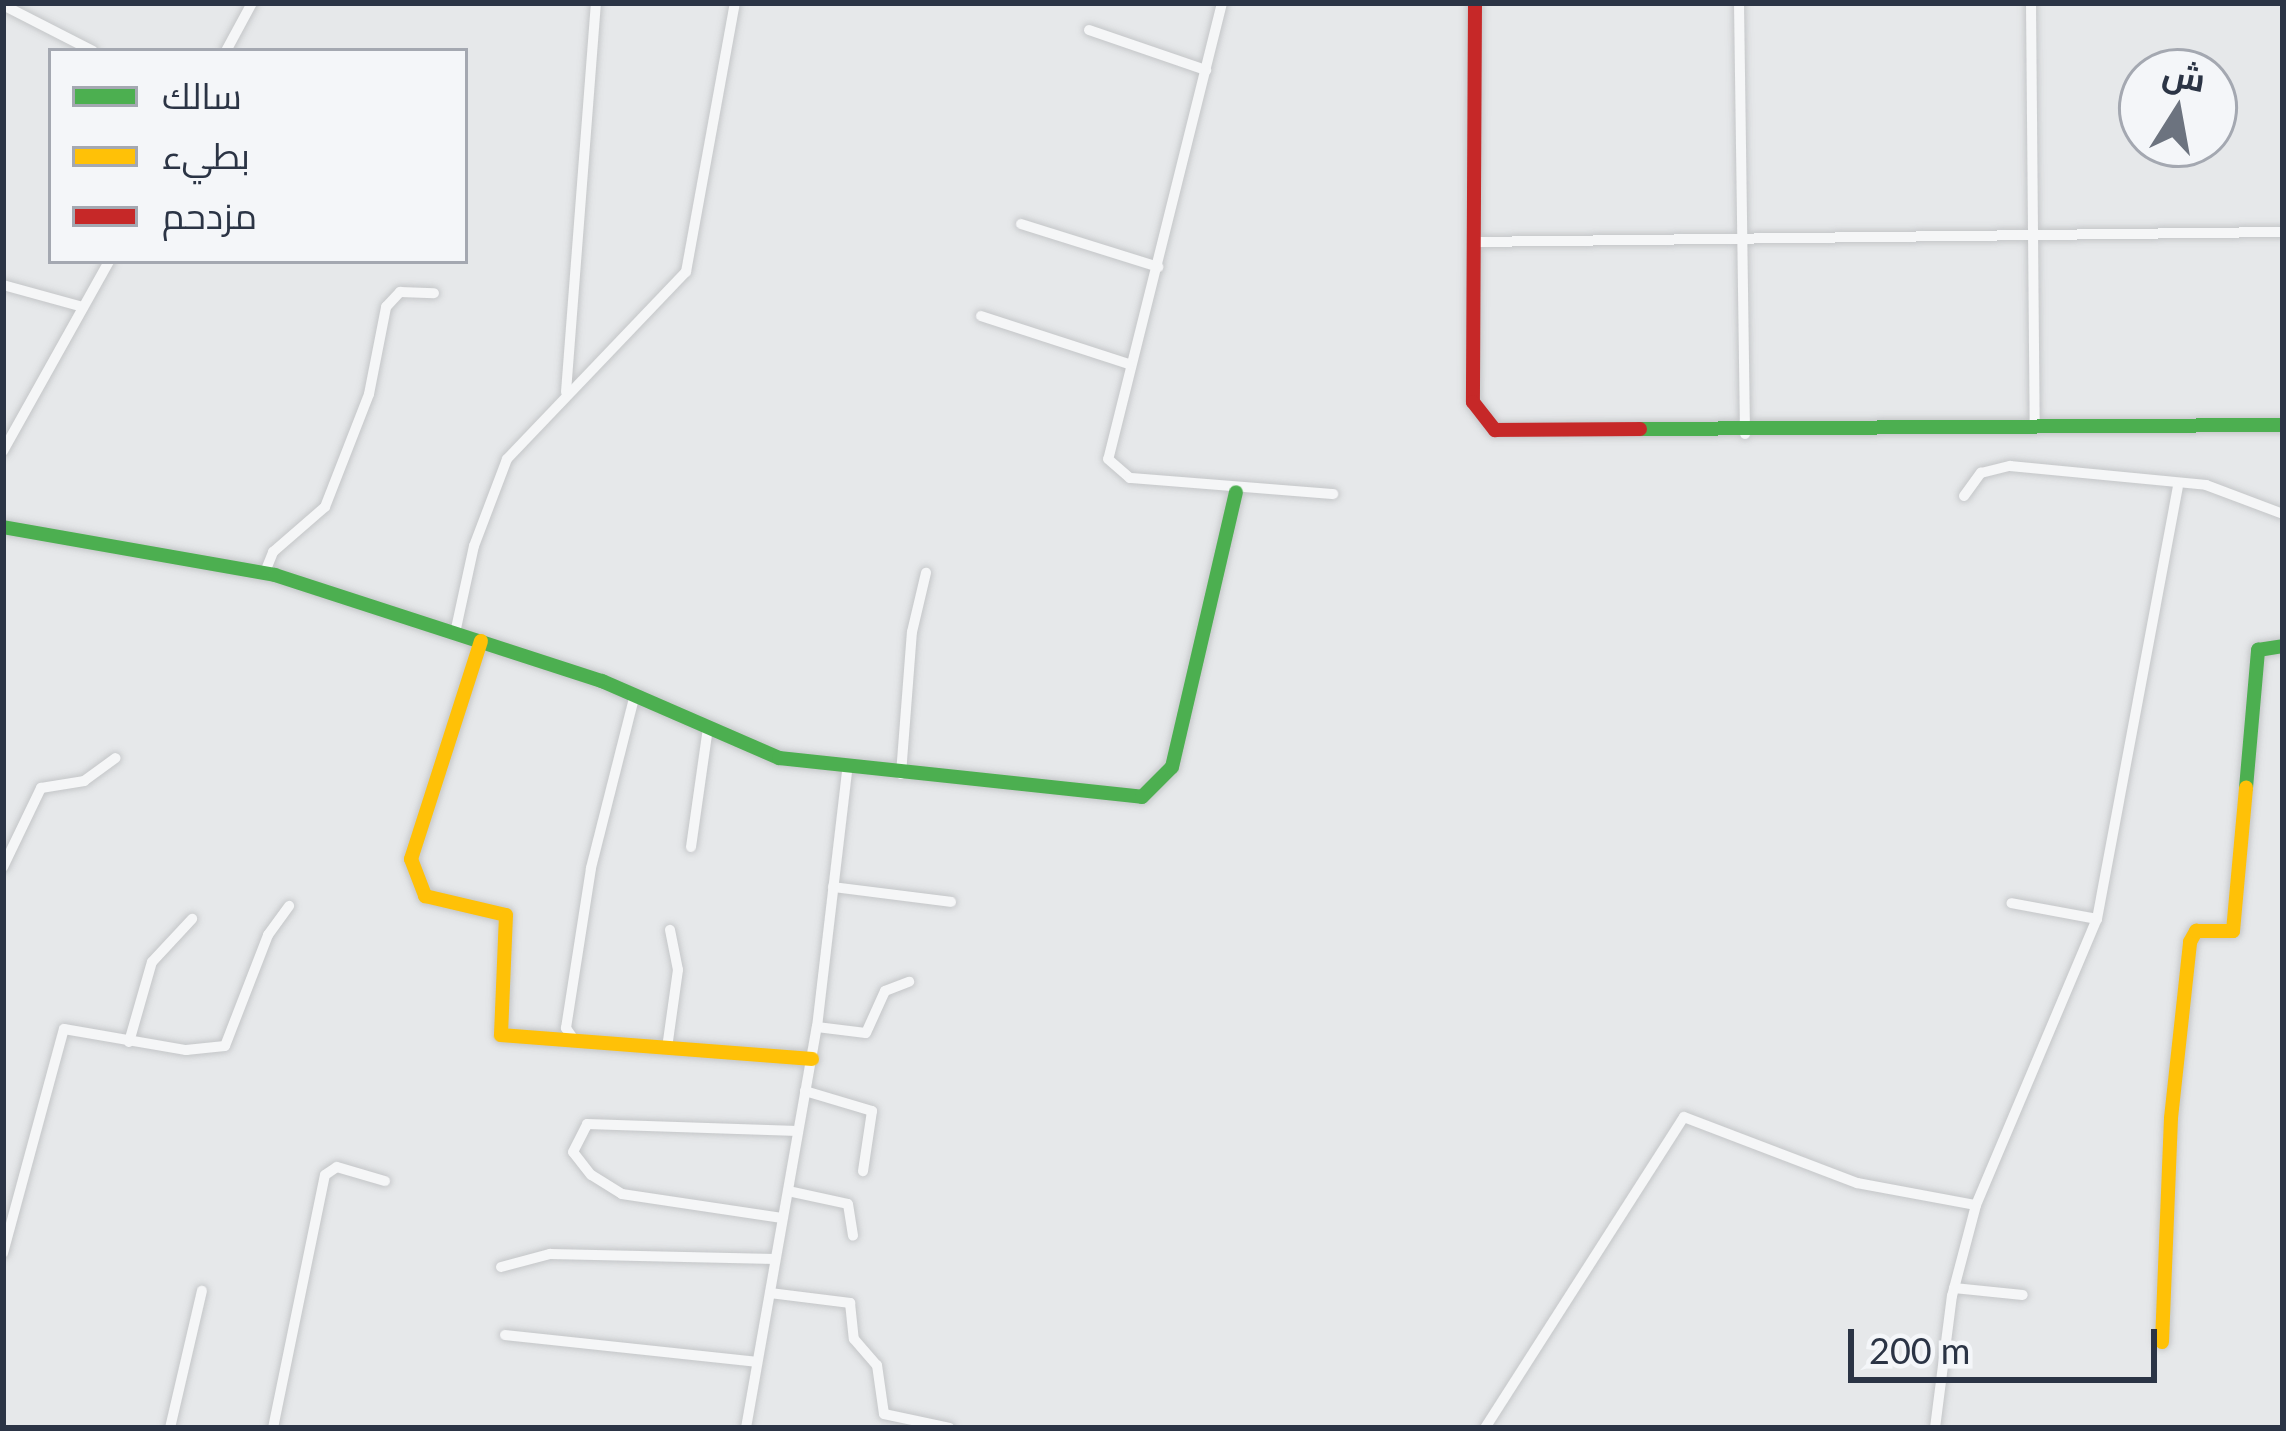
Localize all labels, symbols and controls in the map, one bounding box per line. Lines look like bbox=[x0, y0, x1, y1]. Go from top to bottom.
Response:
legend bbox=[48, 48, 468, 264]
north arrow bbox=[2118, 48, 2238, 168]
text: ش bbox=[2160, 52, 2209, 99]
text: سالك bbox=[162, 73, 242, 117]
text: بطيء bbox=[162, 133, 250, 177]
text: مزدحم bbox=[162, 193, 257, 237]
scale bar bbox=[1854, 1305, 2163, 1379]
text: 200 m bbox=[1869, 1328, 1970, 1372]

